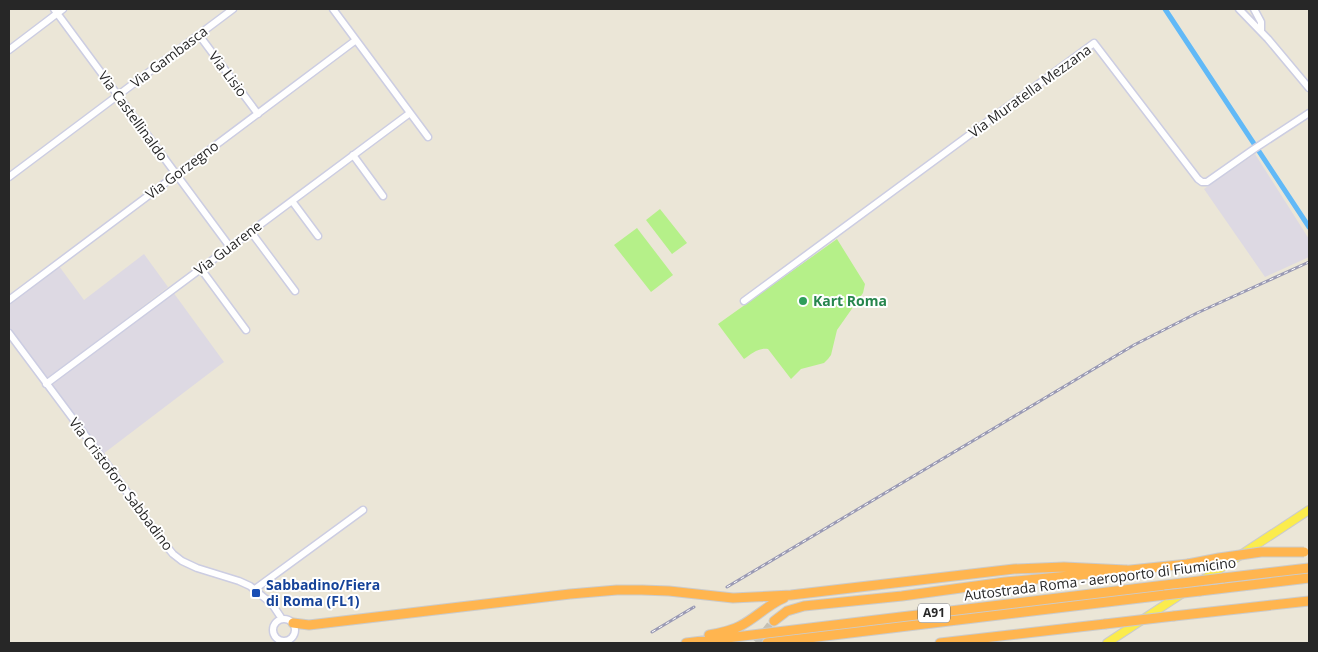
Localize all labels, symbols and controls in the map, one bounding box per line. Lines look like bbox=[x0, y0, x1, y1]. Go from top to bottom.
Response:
street label: Via Gambasca bbox=[126, 21, 211, 92]
street label: Via Muratella Mezzana bbox=[965, 40, 1095, 141]
street label: Via Lisio bbox=[205, 47, 252, 100]
street label: Via Castellinaldo bbox=[94, 67, 173, 165]
street label: Via Gorzegno bbox=[141, 136, 222, 203]
street label: Via Guarene bbox=[190, 216, 265, 279]
place label: Kart Roma bbox=[813, 291, 887, 310]
marker: Kart Roma bbox=[797, 295, 809, 307]
street label: Via Cristoforo Sabbadino bbox=[65, 413, 178, 554]
street label: Autostrada Roma - aeroporto di Fiumicino bbox=[963, 552, 1237, 605]
place label: Sabbadino/Fiera di Roma (FL1) bbox=[266, 575, 380, 610]
marker: Sabbadino/Fiera di Roma (FL1) bbox=[250, 587, 262, 599]
road number: A91 bbox=[918, 604, 950, 622]

